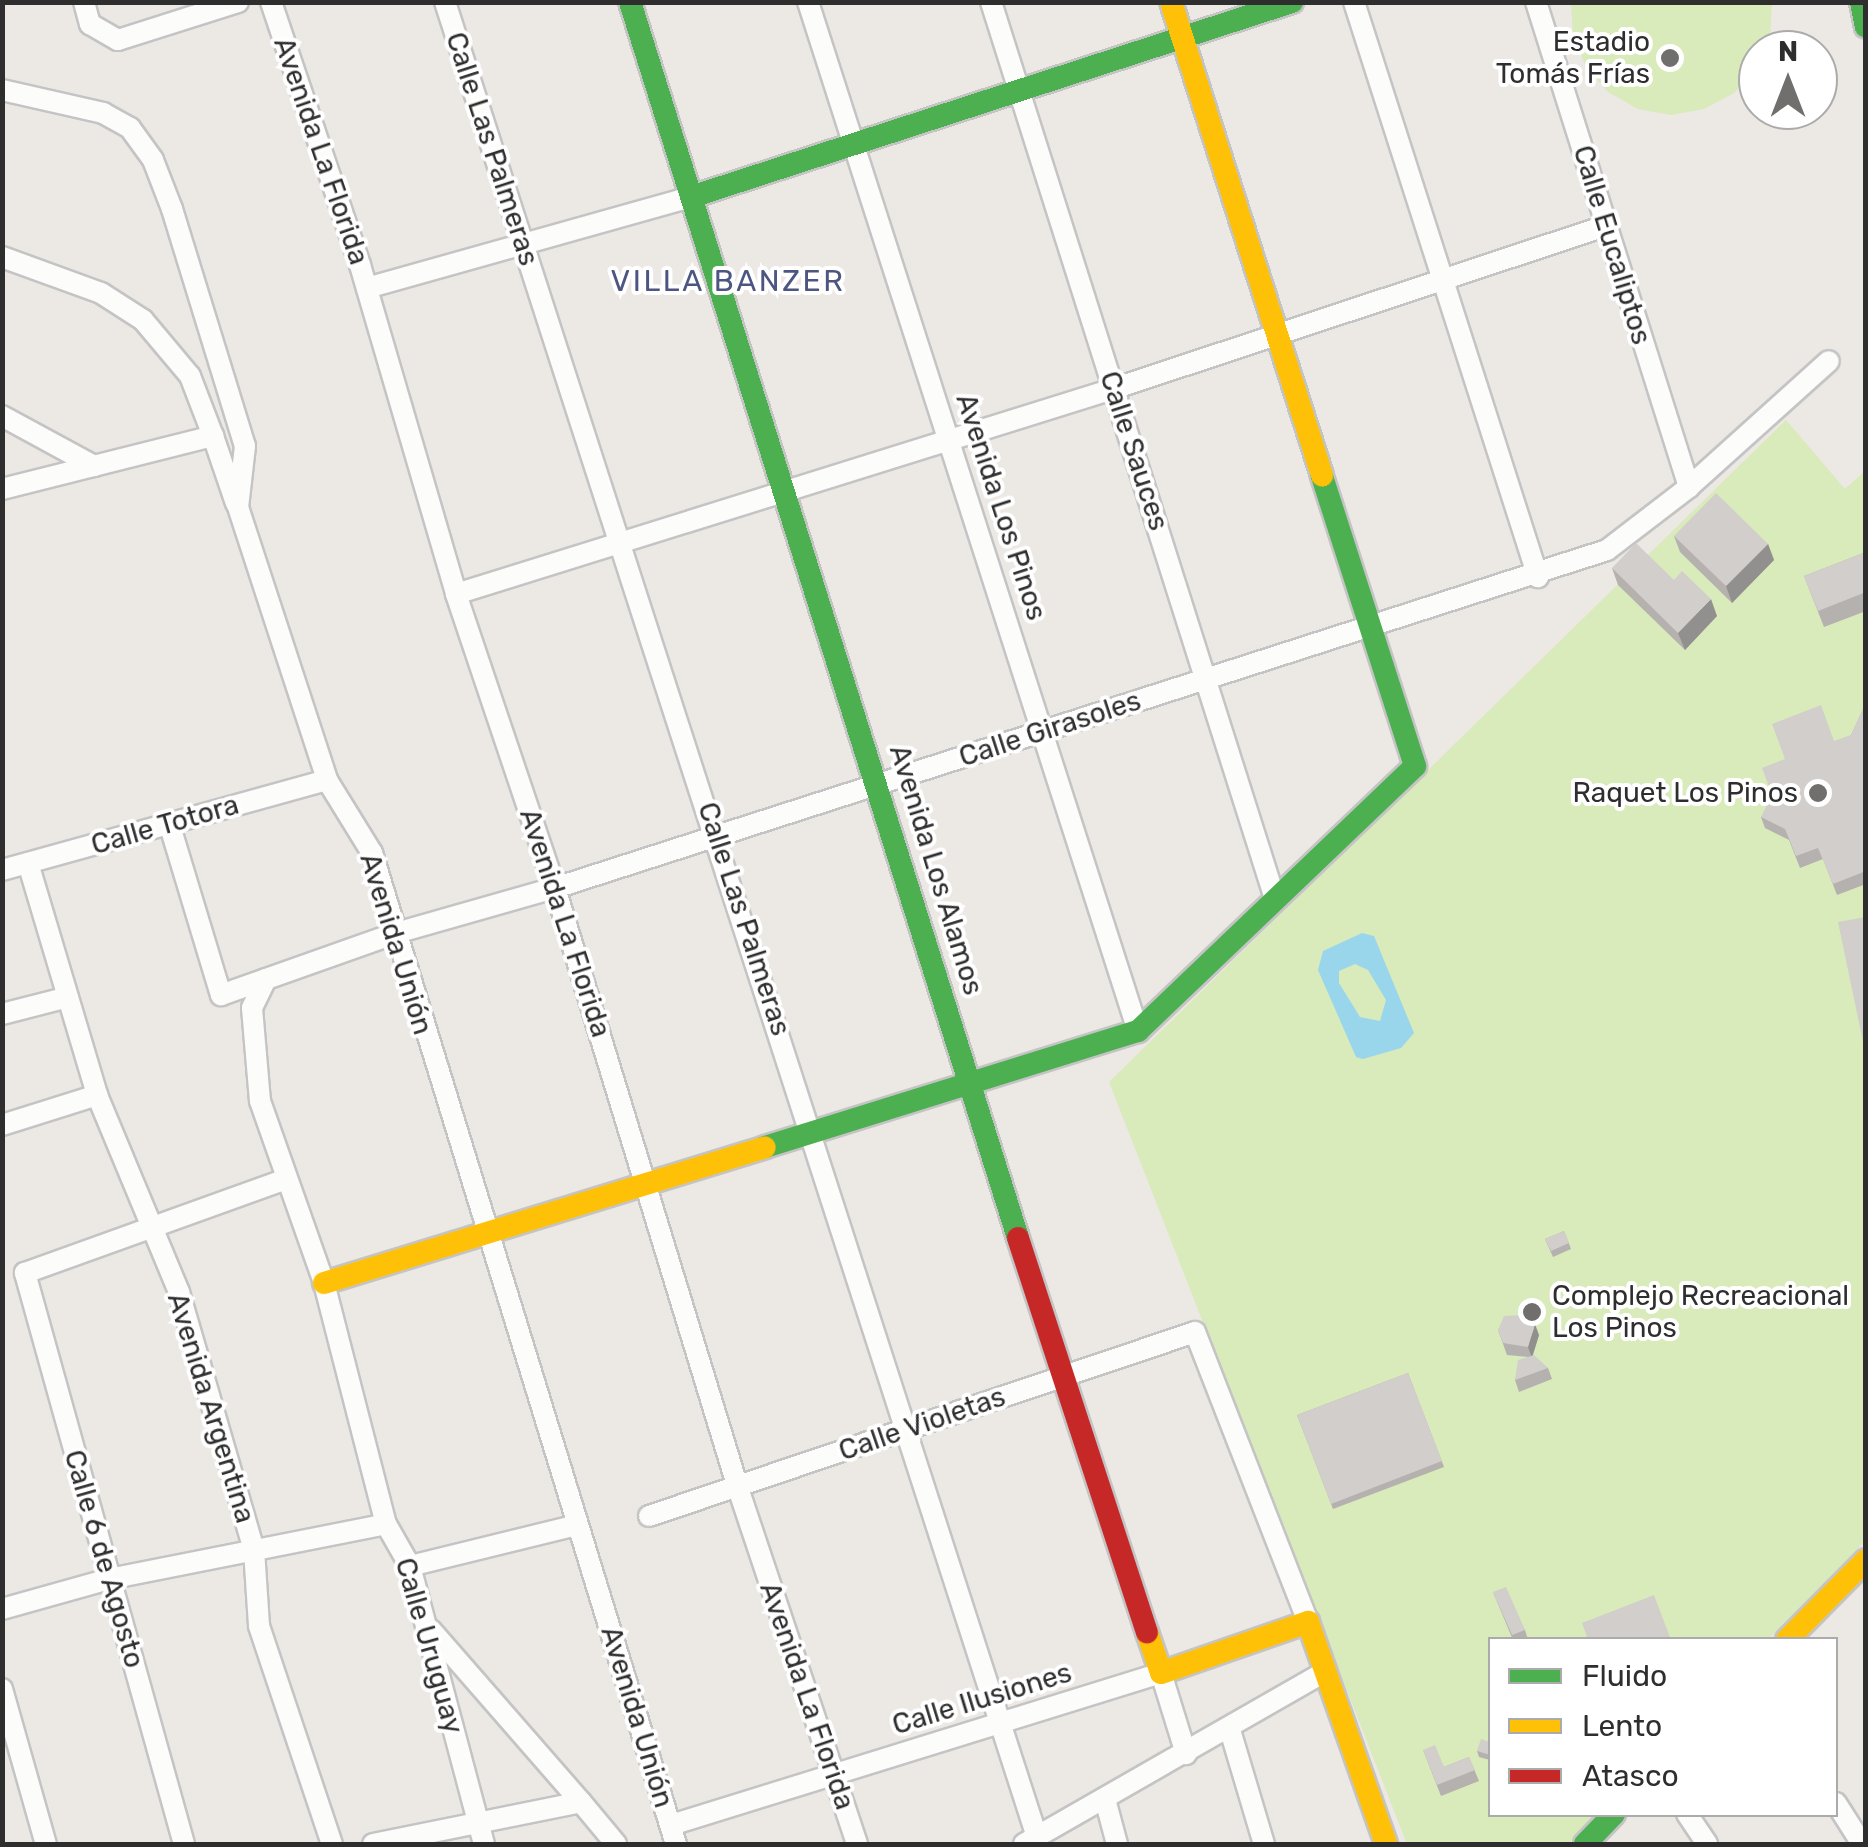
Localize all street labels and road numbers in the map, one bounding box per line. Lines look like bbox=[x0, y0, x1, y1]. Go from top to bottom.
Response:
street label: Calle Las Palmeras bbox=[438, 28, 546, 270]
street label: Avenida La Florida bbox=[266, 33, 376, 269]
street label: Calle Eucaliptos bbox=[1566, 141, 1658, 349]
street label: Calle Sauces bbox=[1092, 367, 1176, 535]
street label: Avenida Los Pinos bbox=[949, 390, 1053, 624]
street label: Calle Girasoles bbox=[955, 684, 1145, 774]
street label: Avenida Los Alamos bbox=[882, 741, 990, 999]
street label: Calle Totora bbox=[87, 788, 243, 862]
street label: Calle Las Palmeras bbox=[690, 798, 798, 1040]
street label: Avenida La Florida bbox=[512, 805, 618, 1041]
street label: Avenida Unión bbox=[352, 849, 440, 1039]
street label: Avenida Argentina bbox=[160, 1288, 262, 1528]
street label: Calle Violetas bbox=[834, 1380, 1010, 1468]
street label: Calle 6 de Agosto bbox=[57, 1446, 151, 1672]
street label: Calle Uruguay bbox=[388, 1554, 470, 1738]
street label: Avenida La Florida bbox=[752, 1578, 862, 1814]
street label: Avenida Unión bbox=[593, 1622, 681, 1812]
street label: Calle Ilusiones bbox=[888, 1656, 1076, 1742]

